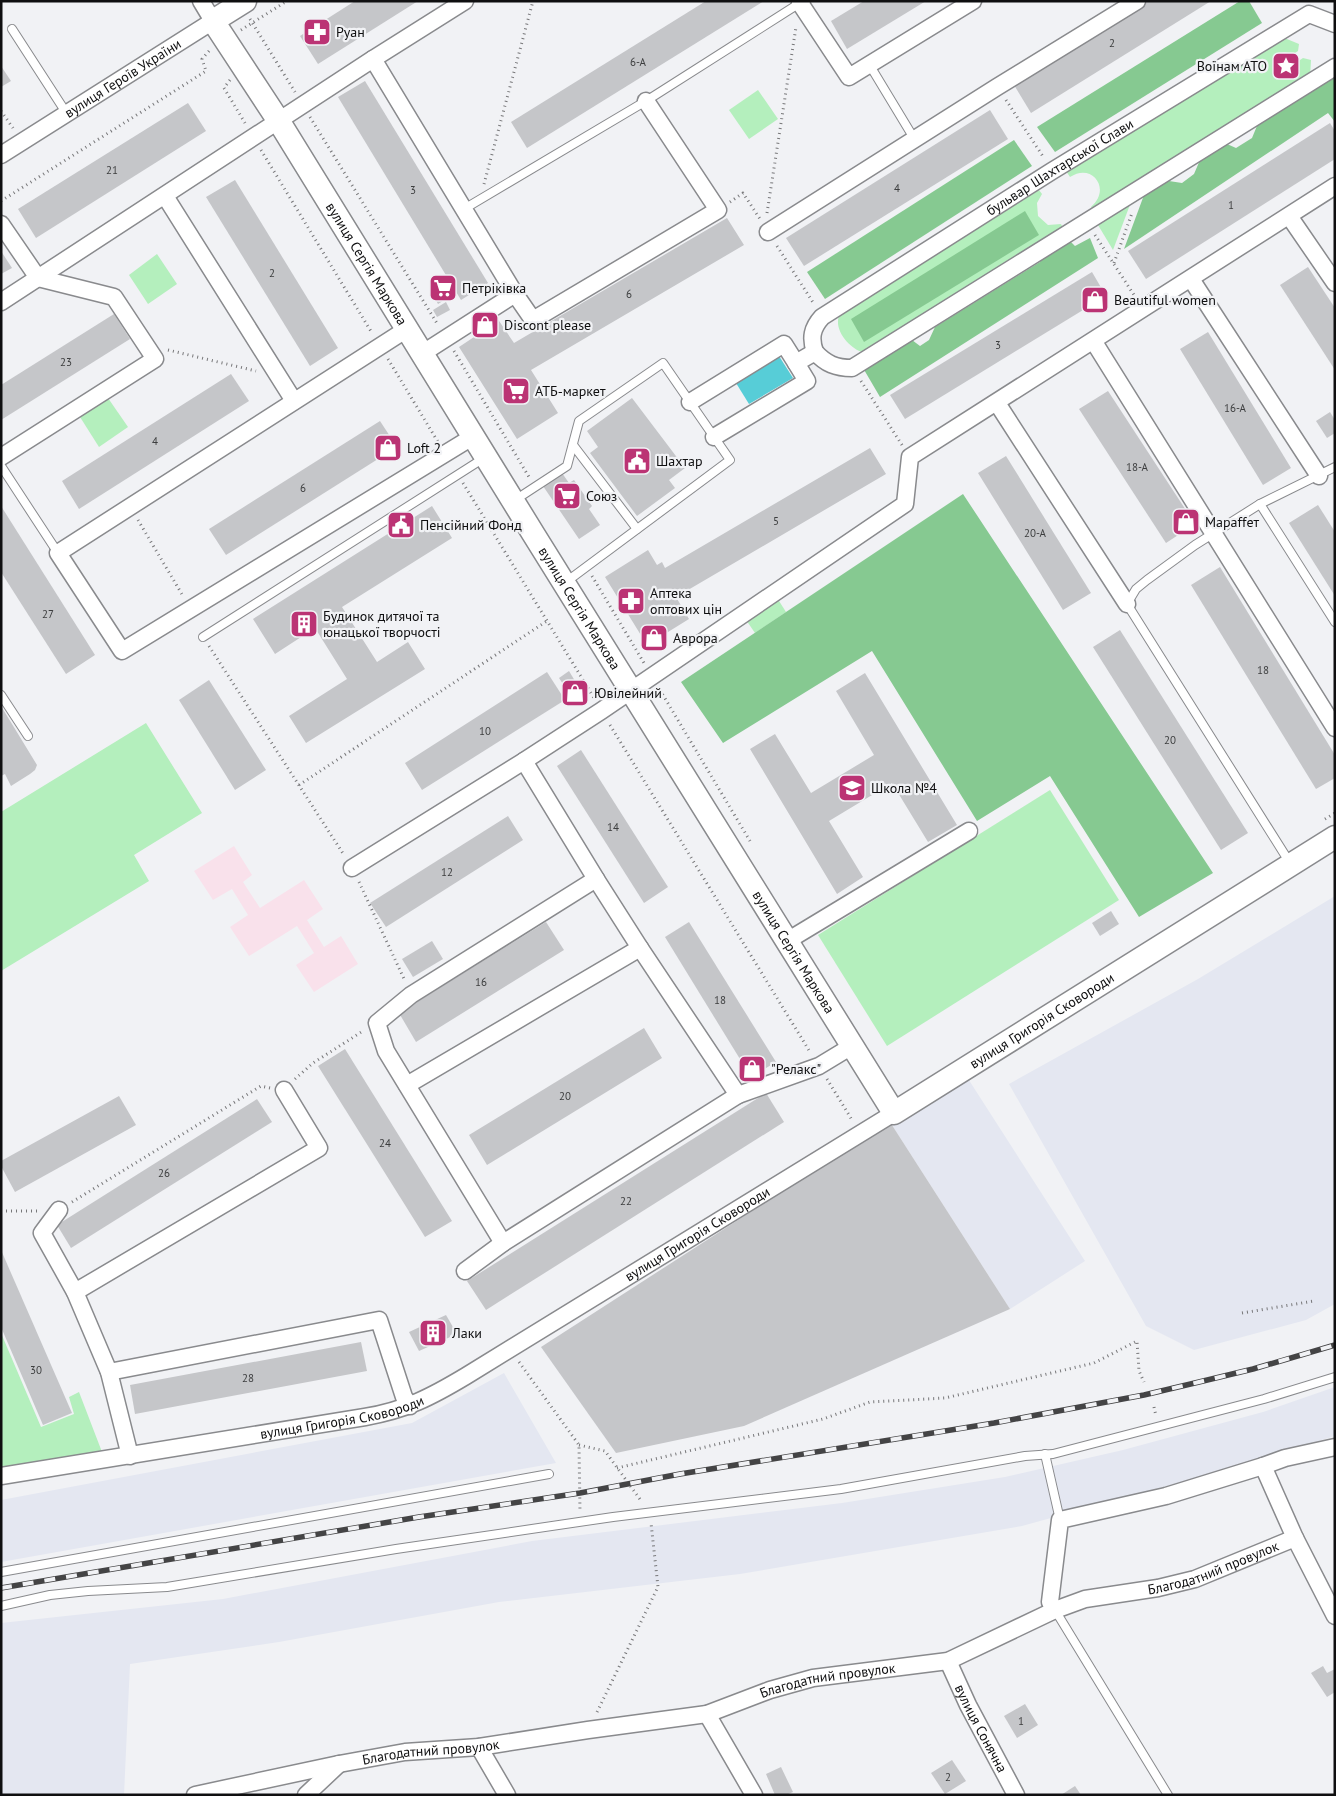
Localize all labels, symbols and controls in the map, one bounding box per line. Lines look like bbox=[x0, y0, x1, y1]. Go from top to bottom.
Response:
pharmacy icon: Руан bbox=[302, 17, 332, 47]
place label: Руан bbox=[336, 23, 365, 41]
street label: вулиця Героїв України bbox=[61, 34, 184, 122]
house number: 2 bbox=[1109, 36, 1115, 50]
place icon: Воїнам АТО bbox=[1271, 51, 1301, 81]
house number: 6-А bbox=[630, 55, 647, 69]
place label: Воїнам АТО bbox=[1197, 57, 1267, 75]
street label: бульвар Шахтарської Слави bbox=[983, 114, 1137, 219]
house number: 21 bbox=[106, 163, 118, 177]
house number: 4 bbox=[894, 181, 900, 195]
house number: 3 bbox=[410, 183, 416, 197]
house number: 1 bbox=[1228, 198, 1234, 212]
street label: вулиця Сергія Маркова bbox=[322, 199, 411, 329]
house number: 2 bbox=[269, 266, 275, 280]
supermarket icon: Петріківка bbox=[428, 273, 458, 303]
place label: Петріківка bbox=[462, 279, 526, 297]
shop icon: Beautiful women bbox=[1080, 285, 1110, 315]
house number: 6 bbox=[626, 287, 632, 301]
place label: Beautiful women bbox=[1114, 291, 1216, 309]
shop icon: Discont please bbox=[470, 310, 500, 340]
place label: Discont please bbox=[504, 316, 591, 334]
house number: 3 bbox=[995, 338, 1001, 352]
house number: 23 bbox=[60, 355, 72, 369]
supermarket icon: АТБ-маркет bbox=[501, 376, 531, 406]
place label: АТБ-маркет bbox=[535, 382, 606, 400]
house number: 16-А bbox=[1224, 401, 1247, 415]
shop icon: Loft 2 bbox=[373, 433, 403, 463]
house number: 4 bbox=[152, 434, 158, 448]
place label: Loft 2 bbox=[407, 439, 441, 457]
public building icon: Шахтар bbox=[622, 446, 652, 476]
place label: Шахтар bbox=[656, 452, 703, 470]
house number: 18-А bbox=[1126, 460, 1149, 474]
house number: 6 bbox=[300, 481, 306, 495]
supermarket icon: Союз bbox=[552, 481, 582, 511]
place label: Союз bbox=[586, 487, 617, 505]
shop icon: Мараffет bbox=[1171, 507, 1201, 537]
public building icon: Пенсійний Фонд bbox=[386, 510, 416, 540]
place label: Мараffет bbox=[1205, 513, 1260, 531]
house number: 5 bbox=[773, 514, 779, 528]
place label: Пенсійний Фонд bbox=[420, 516, 522, 534]
house number: 20-А bbox=[1024, 526, 1047, 540]
street label: вулиця Сергія Маркова bbox=[535, 543, 625, 673]
place label: Аптека оптових цін bbox=[650, 584, 722, 618]
pharmacy icon: Аптека оптових цін bbox=[616, 586, 646, 616]
house number: 27 bbox=[42, 607, 54, 621]
place label: Будинок дитячої та юнацької творчості bbox=[323, 607, 441, 641]
building icon: Будинок дитячої та юнацької творчості bbox=[289, 609, 319, 639]
shop icon: Аврора bbox=[639, 623, 669, 653]
place label: Аврора bbox=[673, 629, 718, 647]
house number: 18 bbox=[1257, 663, 1269, 677]
shop icon: Ювілейний bbox=[560, 678, 590, 708]
place label: Ювілейний bbox=[594, 684, 662, 702]
house number: 10 bbox=[479, 724, 491, 738]
house number: 20 bbox=[1164, 733, 1176, 747]
school or university icon: Школа №4 bbox=[837, 773, 867, 803]
place label: Школа №4 bbox=[871, 779, 937, 797]
house number: 14 bbox=[607, 820, 619, 834]
house number: 12 bbox=[441, 865, 453, 879]
street label: вулиця Сергія Маркова bbox=[749, 887, 839, 1017]
street label: вулиця Григорія Сковороди bbox=[966, 969, 1117, 1072]
house number: 16 bbox=[475, 975, 487, 989]
house number: 18 bbox=[714, 993, 726, 1007]
shop icon: "Релакс" bbox=[737, 1054, 767, 1084]
place label: "Релакс" bbox=[771, 1060, 821, 1078]
house number: 20 bbox=[559, 1089, 571, 1103]
house number: 24 bbox=[379, 1136, 391, 1150]
house number: 26 bbox=[158, 1166, 170, 1180]
street label: вулиця Григорія Сковороди bbox=[621, 1182, 773, 1285]
house number: 22 bbox=[620, 1194, 632, 1208]
building icon: Лаки bbox=[418, 1318, 448, 1348]
place label: Лаки bbox=[451, 1324, 482, 1342]
house number: 30 bbox=[30, 1363, 42, 1377]
house number: 28 bbox=[242, 1371, 254, 1385]
street label: вулиця Григорія Сковороди bbox=[259, 1391, 427, 1443]
street label: Благодатний провулок bbox=[1146, 1537, 1282, 1598]
street label: Благодатний провулок bbox=[757, 1659, 897, 1702]
street label: вулиця Сонячна bbox=[951, 1682, 1011, 1775]
house number: 1 bbox=[1018, 1714, 1024, 1728]
street label: Благодатний провулок bbox=[361, 1735, 501, 1769]
house number: 2 bbox=[945, 1770, 951, 1784]

